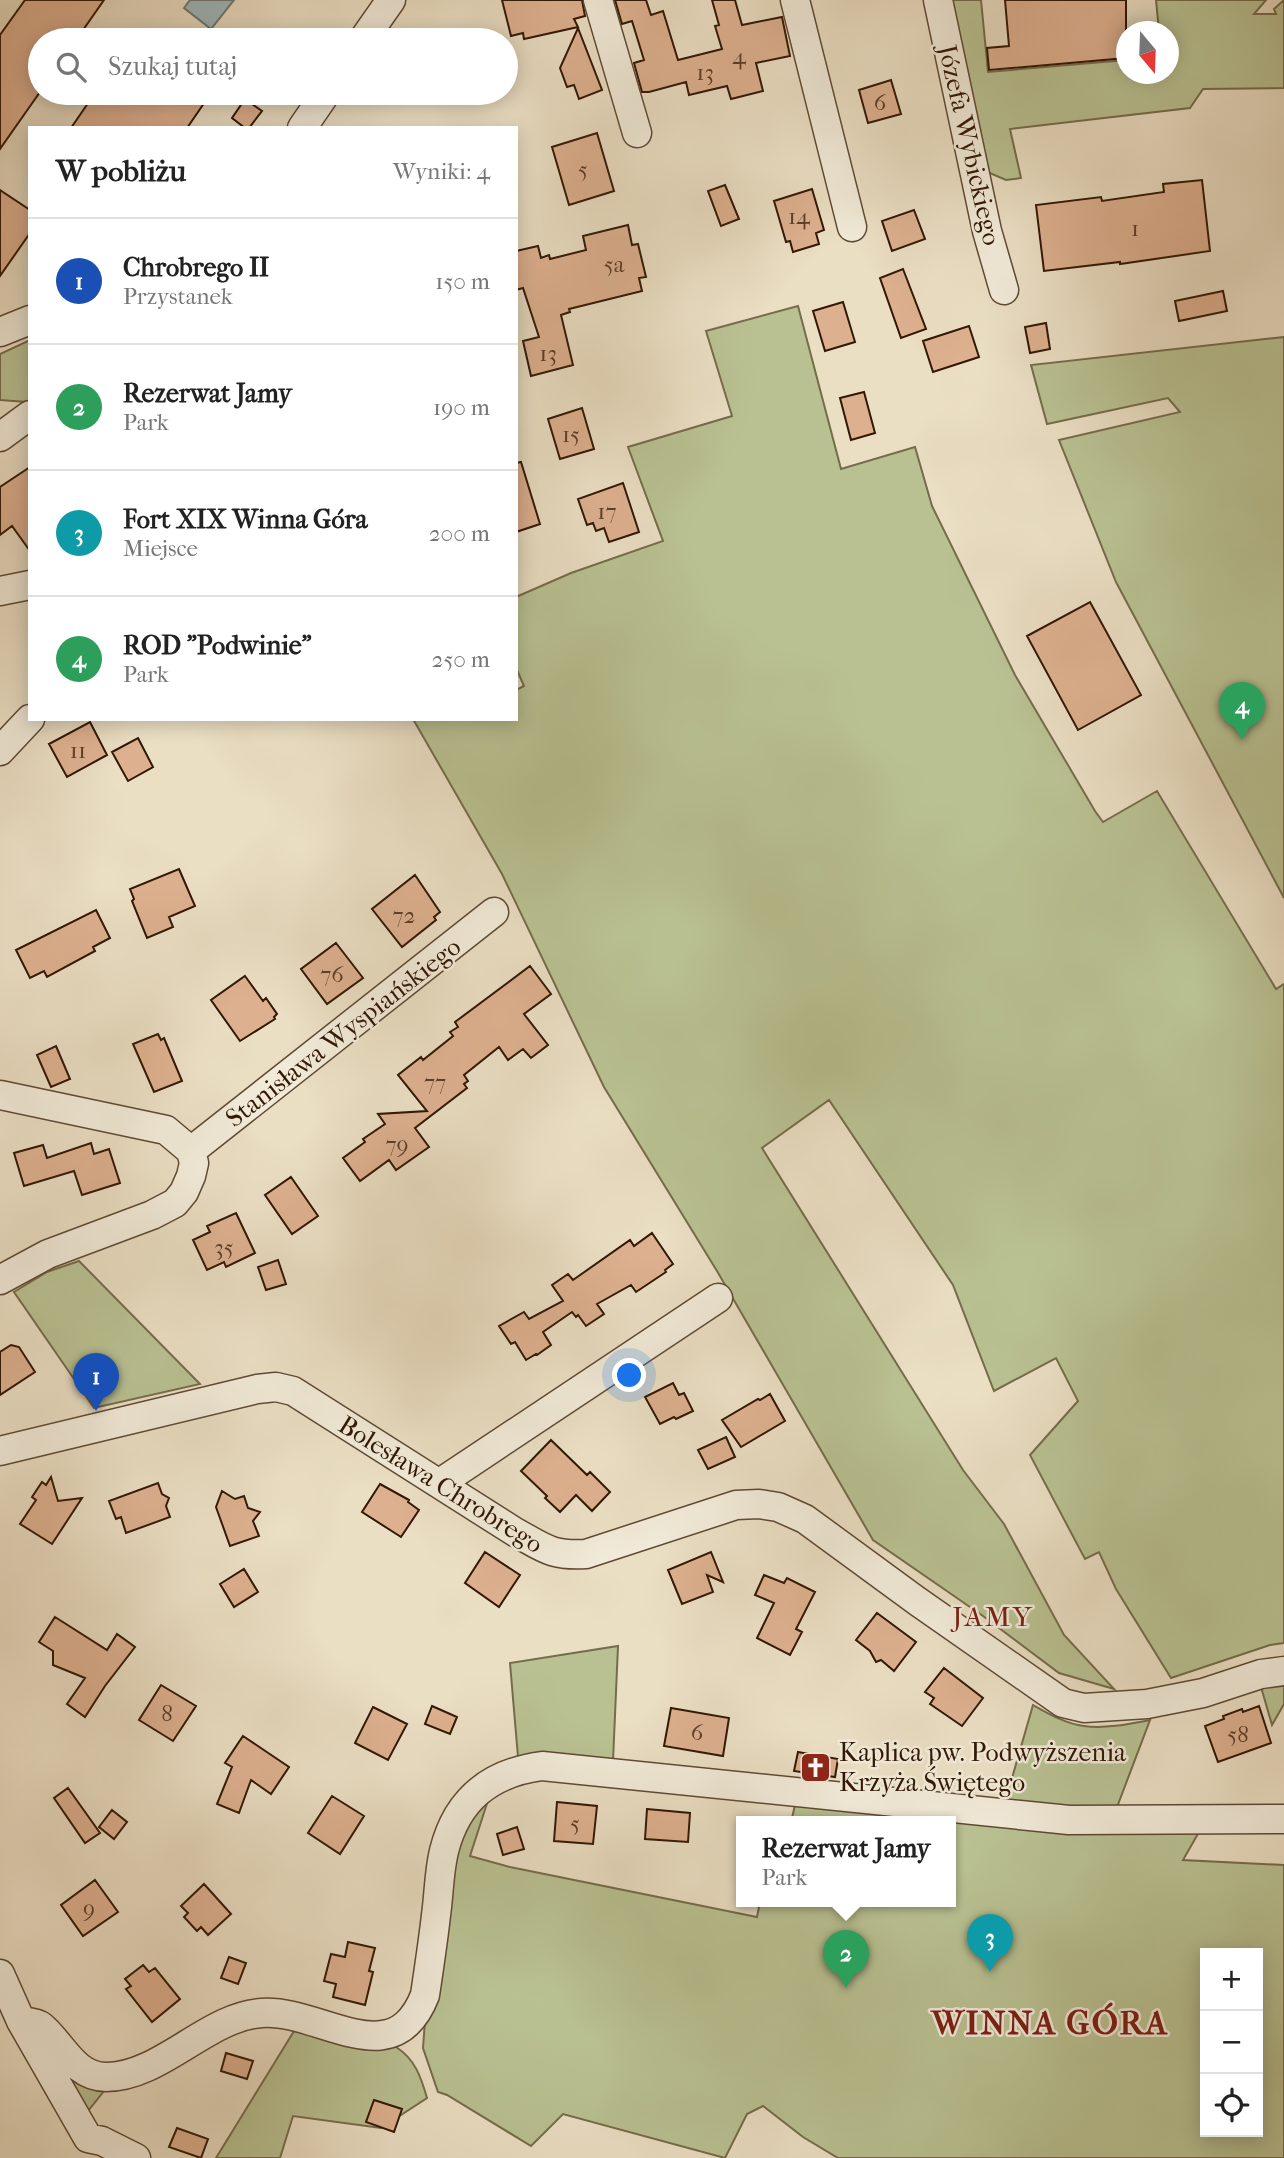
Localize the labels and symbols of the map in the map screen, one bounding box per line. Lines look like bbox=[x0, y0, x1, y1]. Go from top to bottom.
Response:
north arrow bbox=[1116, 21, 1179, 84]
street label: Józefa Wybickiego bbox=[931, 40, 1008, 248]
house number: 4 bbox=[732, 43, 747, 70]
house number: 13 bbox=[696, 59, 714, 86]
house number: 6 bbox=[874, 89, 887, 116]
house number: 5 bbox=[578, 156, 588, 183]
house number: 14 bbox=[788, 203, 811, 230]
house number: 1 bbox=[1131, 215, 1139, 242]
house number: 5a bbox=[604, 251, 625, 278]
house number: 13 bbox=[539, 340, 557, 367]
house number: 15 bbox=[562, 421, 580, 448]
house number: 17 bbox=[597, 498, 617, 525]
pin: 4 bbox=[1219, 682, 1265, 740]
house number: 11 bbox=[70, 737, 86, 764]
house number: 72 bbox=[393, 902, 416, 929]
street label: Stanisława Wyspiańskiego bbox=[220, 931, 467, 1134]
house number: 76 bbox=[320, 961, 344, 988]
house number: 77 bbox=[424, 1069, 446, 1096]
house number: 79 bbox=[385, 1131, 409, 1158]
house number: 35 bbox=[214, 1234, 234, 1261]
pin: 1 bbox=[73, 1353, 119, 1411]
your location bbox=[612, 1358, 646, 1392]
street label: Bolesława Chrobrego bbox=[333, 1409, 549, 1560]
district label: JAMY bbox=[950, 1600, 1034, 1633]
house number: 8 bbox=[161, 1700, 173, 1727]
house number: 6 bbox=[691, 1719, 704, 1746]
house number: 58 bbox=[1227, 1721, 1249, 1748]
place label: Kaplica pw. Podwyższenia Krzyża Świętego bbox=[839, 1737, 1127, 1799]
church icon: Kaplica pw. Podwyższenia Krzyża Świętego bbox=[799, 1750, 833, 1784]
house number: 5 bbox=[570, 1810, 580, 1837]
house number: 9 bbox=[83, 1895, 95, 1922]
pin: 3 bbox=[967, 1914, 1013, 1972]
pin: 2 bbox=[823, 1930, 869, 1988]
district label: WINNA GÓRA bbox=[929, 2002, 1169, 2043]

